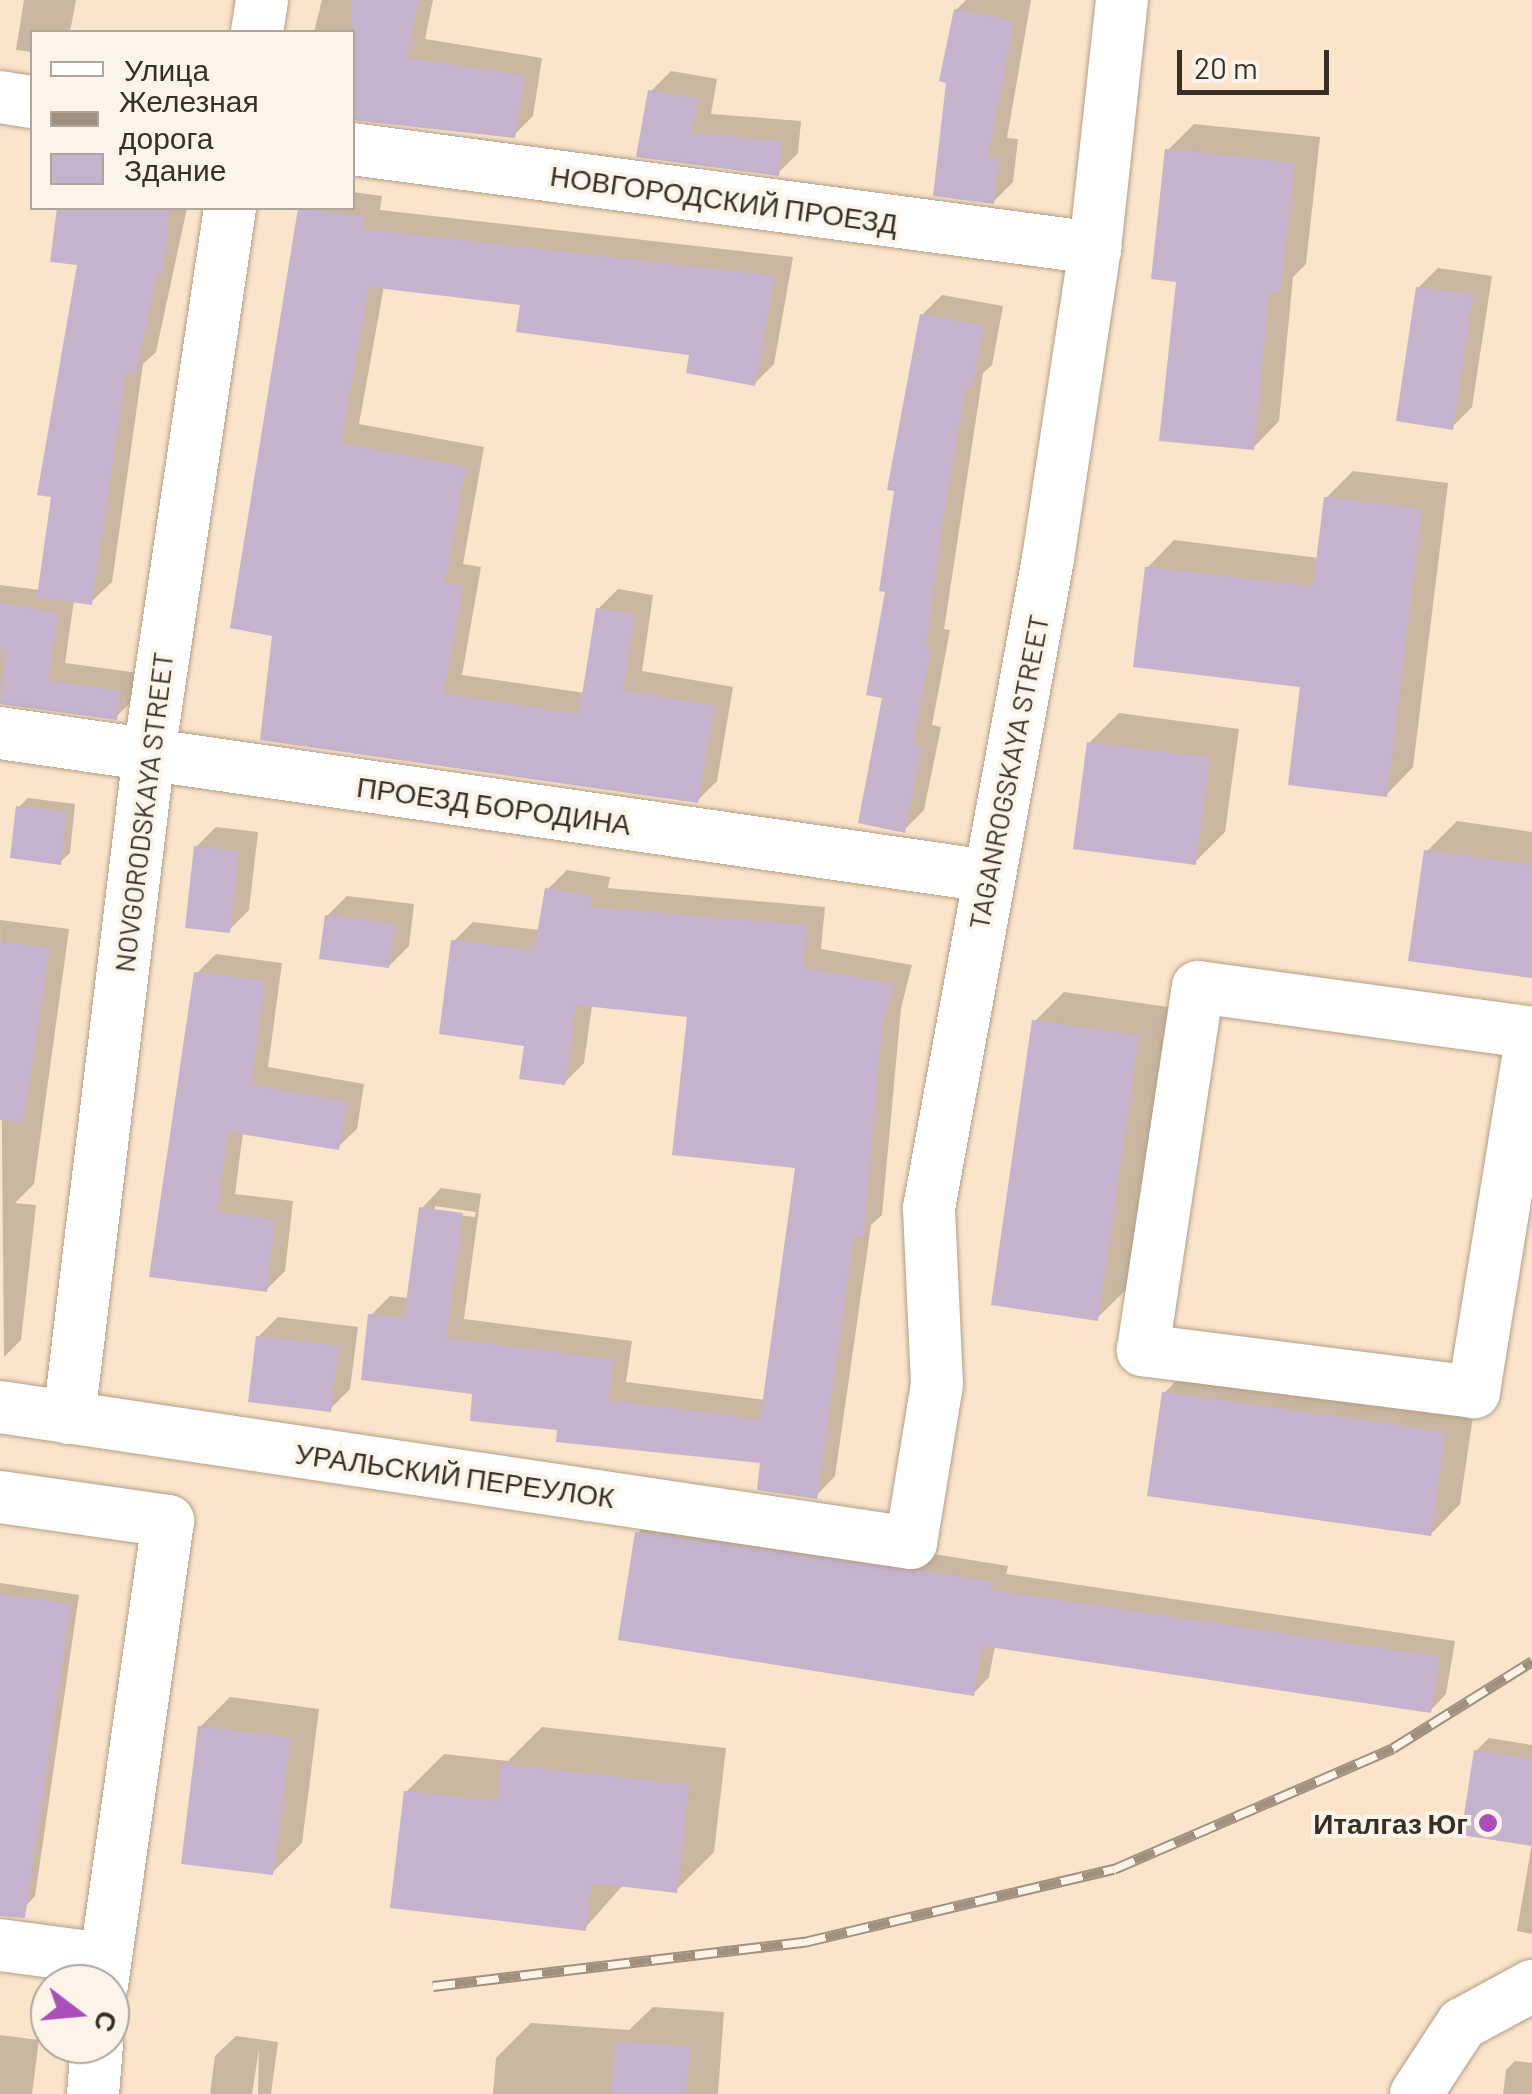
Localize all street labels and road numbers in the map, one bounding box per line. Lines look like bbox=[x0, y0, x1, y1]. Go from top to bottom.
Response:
street label: НОВГОРОДСКИЙ ПРОЕЗД bbox=[548, 158, 900, 240]
street label: TAGANROGSKAYA STREET bbox=[961, 612, 1055, 932]
street label: NOVGORODSKAYA STREET bbox=[107, 650, 179, 974]
street label: ПРОЕЗД БОРОДИНА bbox=[355, 769, 633, 841]
street label: УРАЛЬСКИЙ ПЕРЕУЛОК bbox=[293, 1436, 617, 1514]

